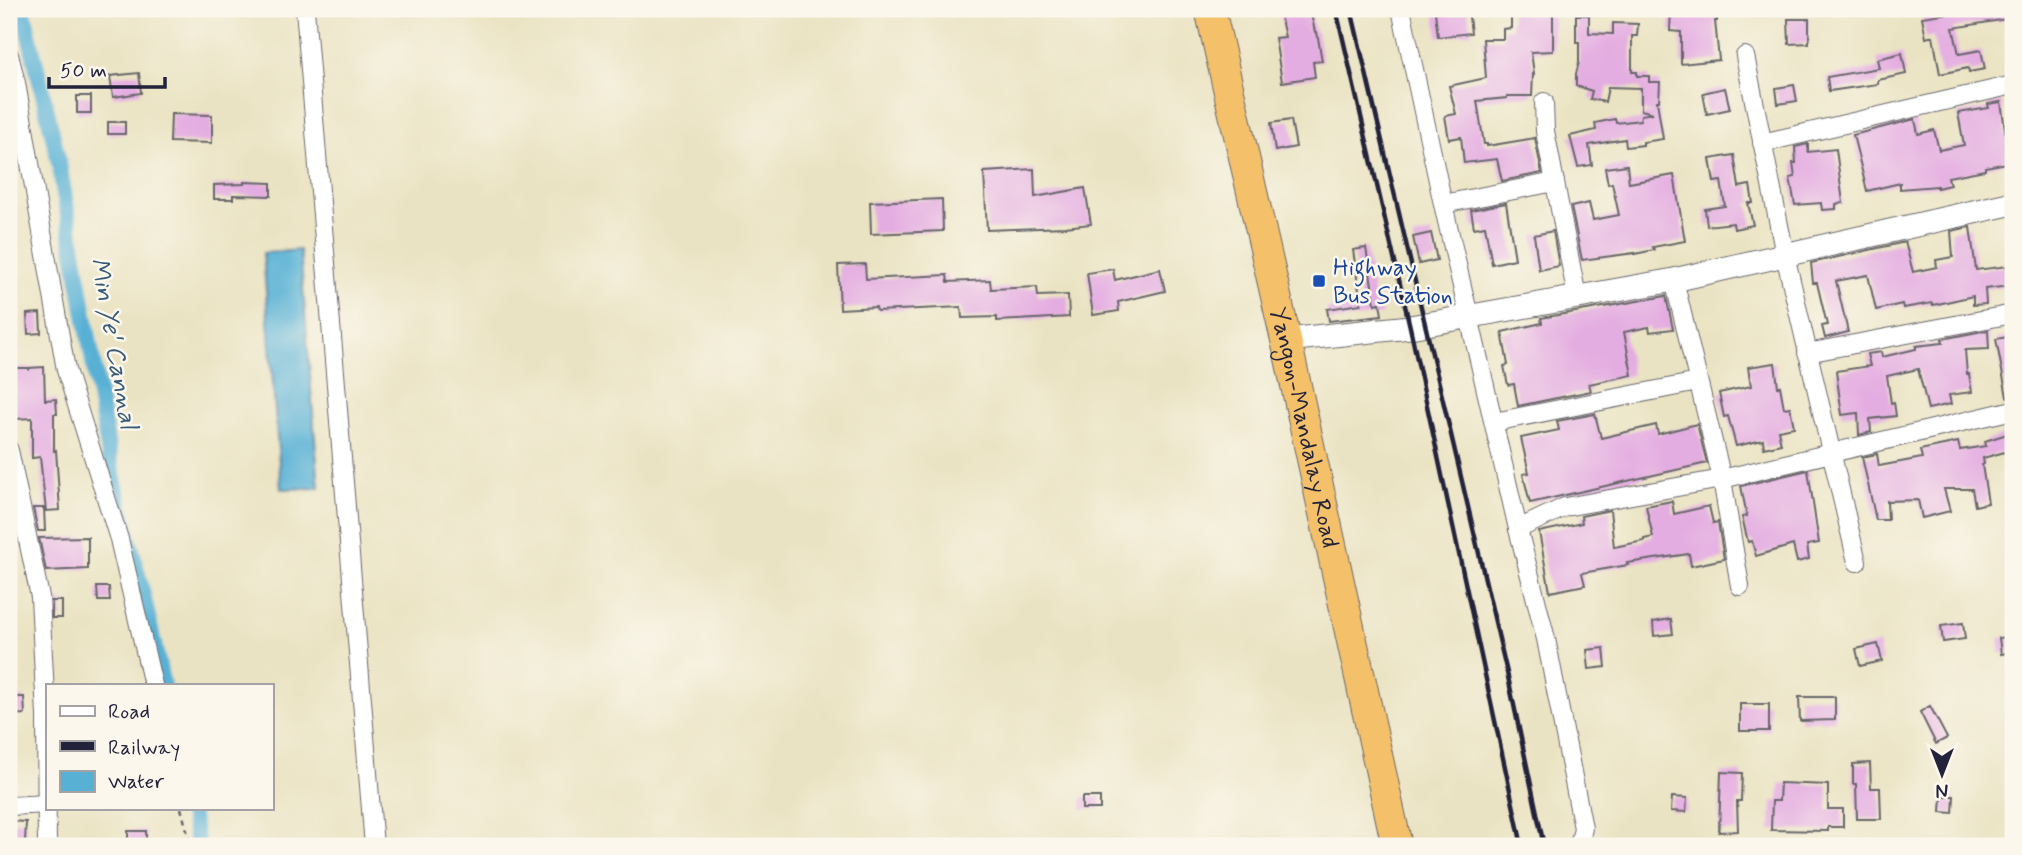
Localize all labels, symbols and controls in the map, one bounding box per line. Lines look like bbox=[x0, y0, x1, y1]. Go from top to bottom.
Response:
scale bar bbox=[49, 46, 164, 90]
text: 50 m bbox=[60, 57, 107, 85]
place label: Highway Bus Station bbox=[1333, 253, 1453, 312]
water label: Min Ye' Cannal bbox=[81, 255, 145, 433]
marker: Highway Bus Station bbox=[1311, 273, 1327, 289]
street label: Yangon-Mandalay Road bbox=[1262, 304, 1345, 551]
legend bbox=[46, 684, 273, 810]
text: Road bbox=[108, 698, 150, 726]
text: Railway bbox=[108, 734, 180, 762]
north arrow bbox=[1906, 740, 1976, 810]
text: Water bbox=[108, 768, 164, 796]
text: N bbox=[1936, 777, 1948, 802]

